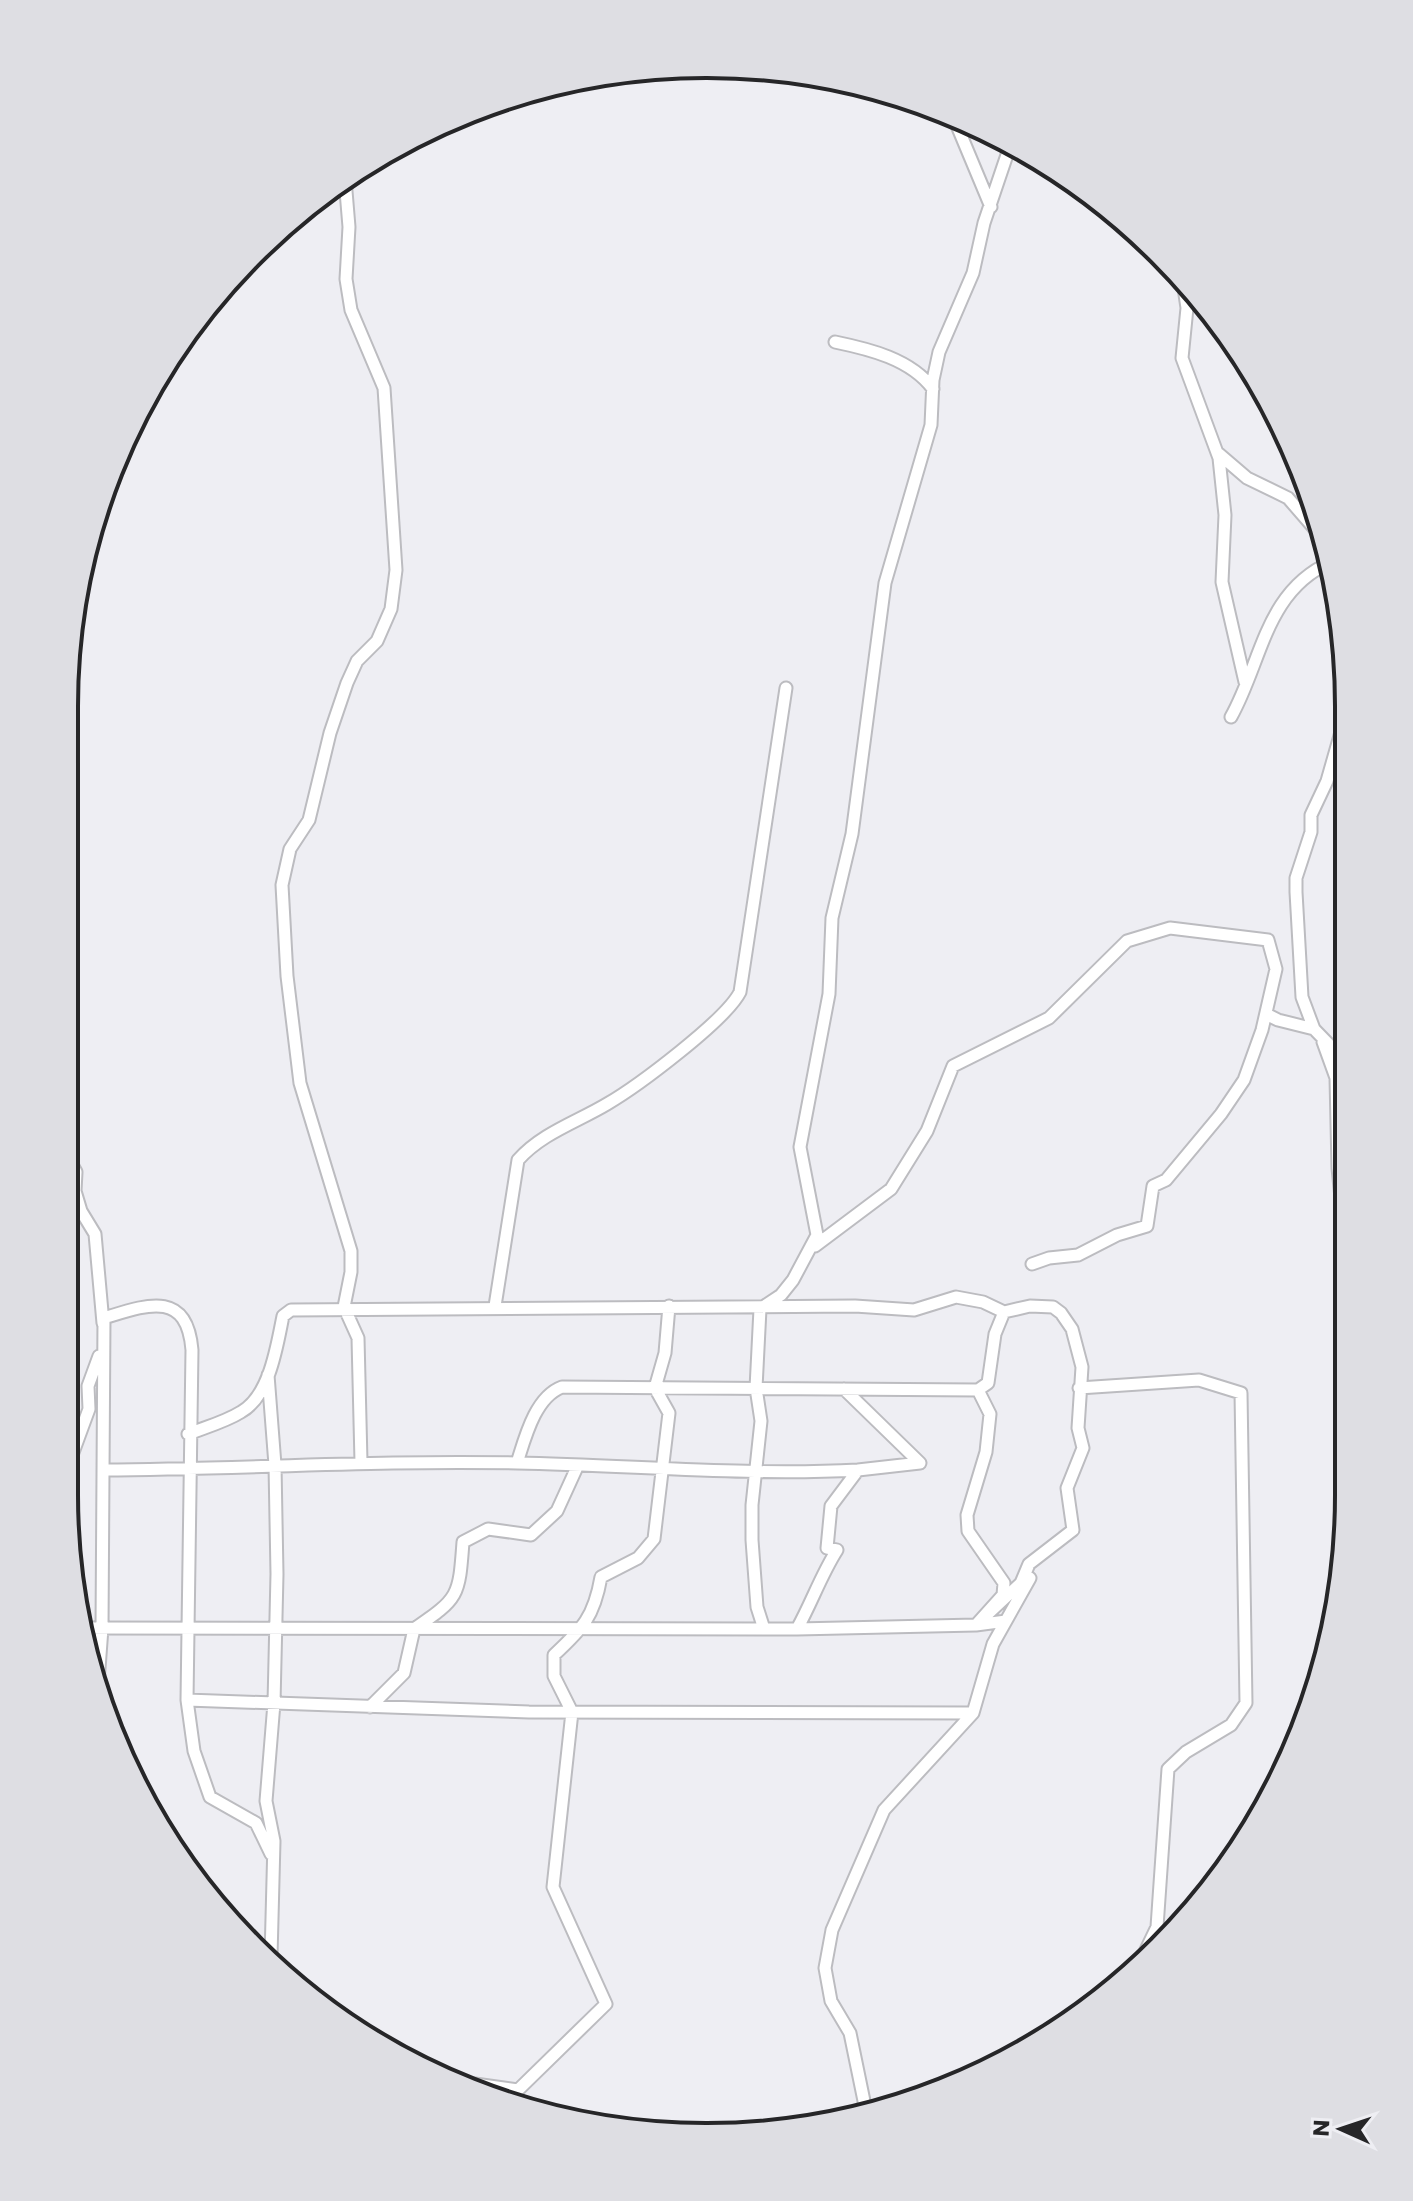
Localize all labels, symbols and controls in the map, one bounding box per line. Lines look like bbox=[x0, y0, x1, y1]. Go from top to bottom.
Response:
north arrow bbox=[1301, 2089, 1381, 2169]
text: N bbox=[1306, 2119, 1337, 2137]

